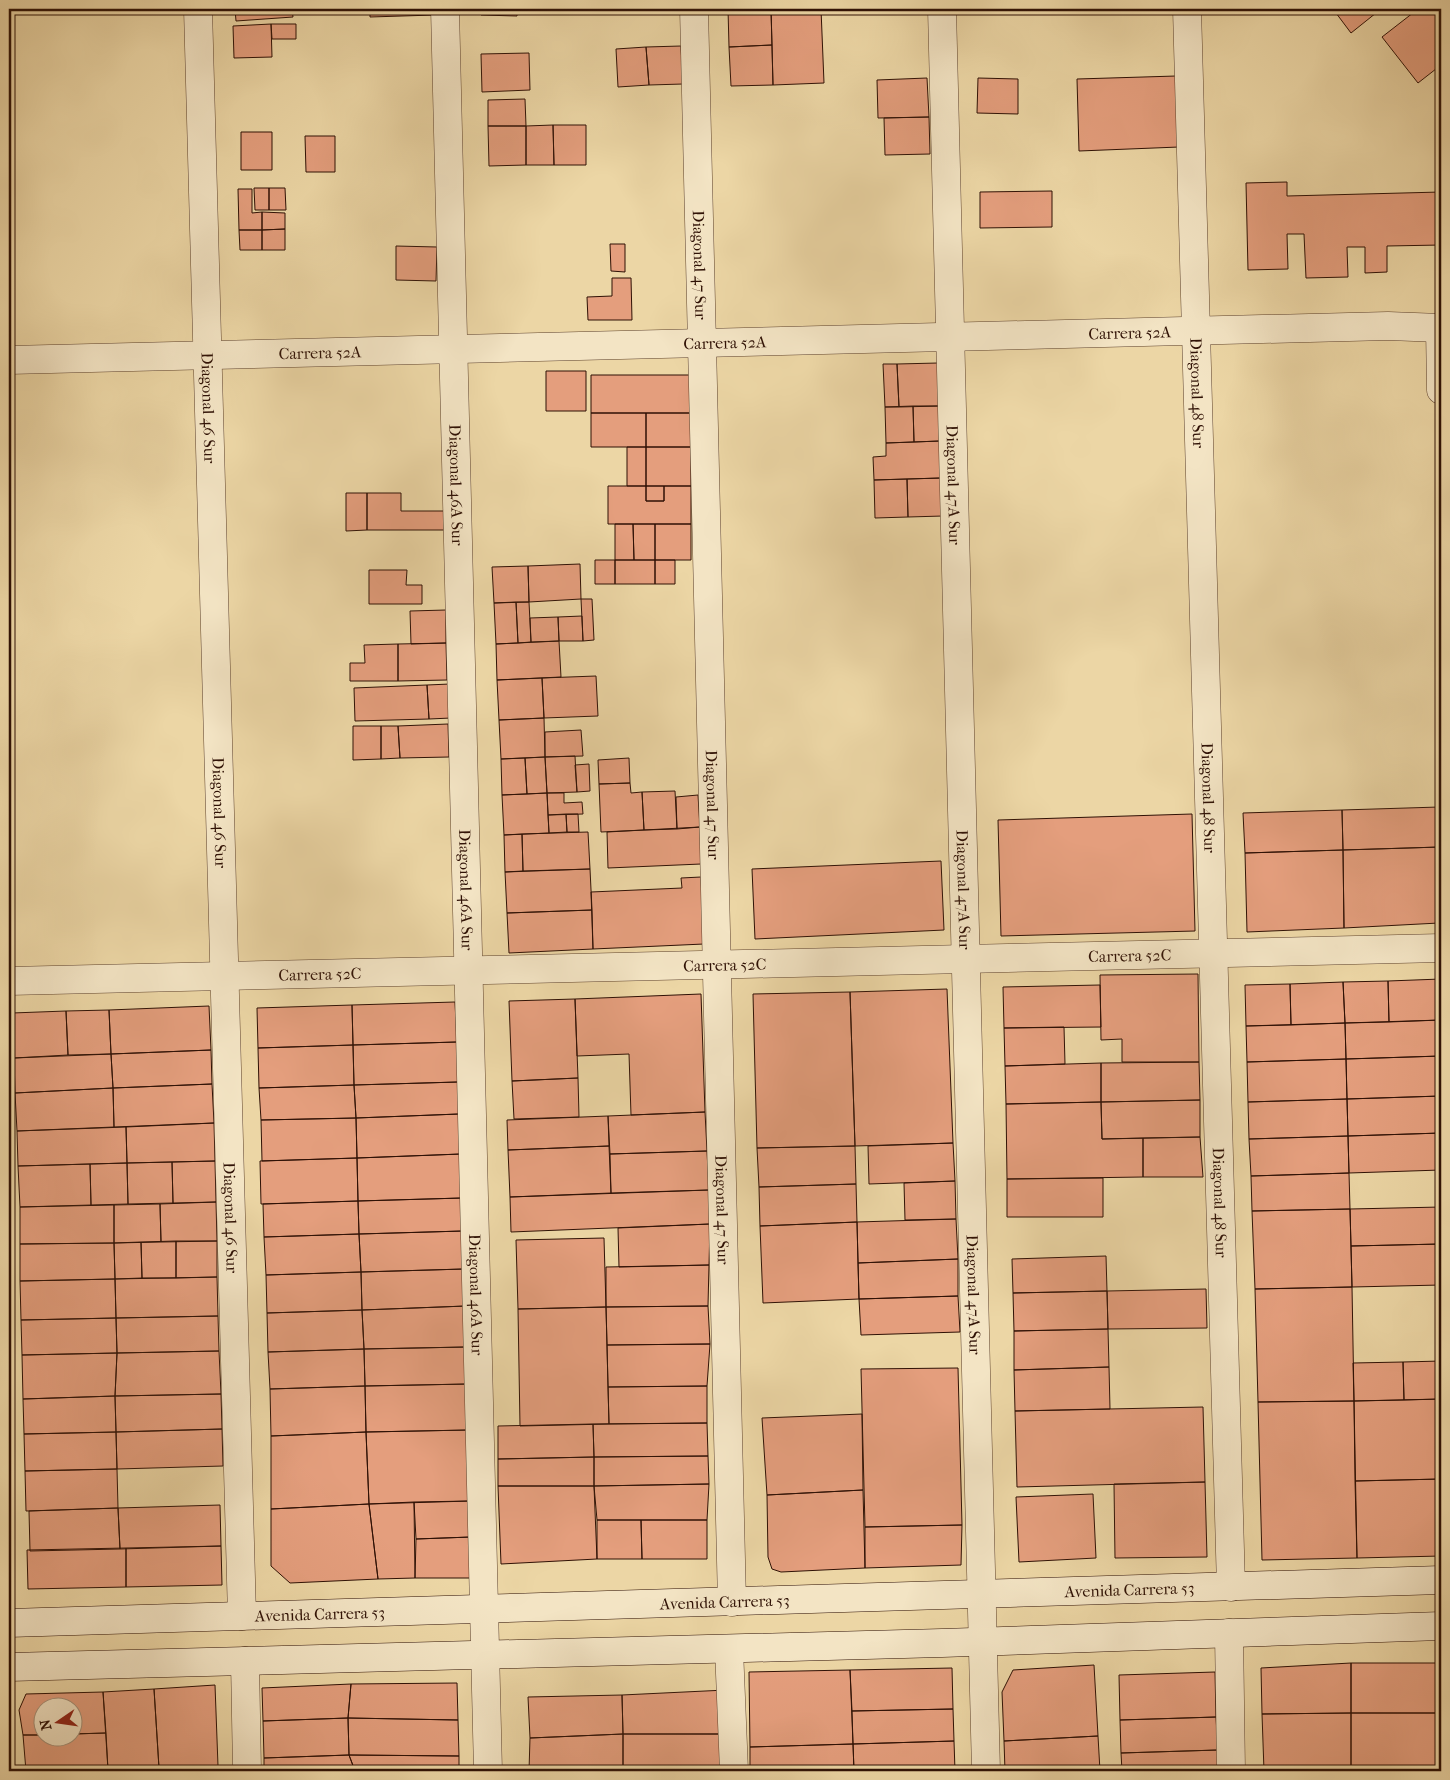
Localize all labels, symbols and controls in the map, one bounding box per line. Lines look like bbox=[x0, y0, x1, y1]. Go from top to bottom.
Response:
street label: Diagonal 47 Sur bbox=[689, 210, 710, 320]
street label: Carrera 52A bbox=[1088, 322, 1172, 343]
street label: Carrera 52A bbox=[683, 332, 767, 353]
street label: Diagonal 48 Sur bbox=[1186, 337, 1208, 449]
street label: Carrera 52A bbox=[278, 342, 362, 363]
street label: Diagonal 46 Sur bbox=[197, 352, 219, 464]
street label: Diagonal 46A Sur bbox=[445, 424, 467, 546]
street label: Diagonal 47A Sur bbox=[942, 425, 964, 545]
street label: Diagonal 48 Sur bbox=[1197, 742, 1220, 853]
street label: Diagonal 47 Sur bbox=[702, 750, 723, 860]
street label: Diagonal 46 Sur bbox=[208, 757, 231, 869]
street label: Diagonal 46A Sur bbox=[455, 829, 477, 951]
street label: Diagonal 47A Sur bbox=[952, 829, 974, 950]
street label: Carrera 52C bbox=[1088, 945, 1172, 966]
street label: Carrera 52C bbox=[683, 955, 767, 975]
street label: Carrera 52C bbox=[278, 964, 362, 985]
street label: Diagonal 48 Sur bbox=[1209, 1147, 1231, 1258]
street label: Diagonal 47 Sur bbox=[711, 1155, 733, 1265]
street label: Diagonal 46 Sur bbox=[220, 1162, 242, 1274]
street label: Diagonal 46A Sur bbox=[465, 1234, 487, 1356]
street label: Diagonal 47A Sur bbox=[963, 1234, 985, 1355]
street label: Avenida Carrera 53 bbox=[1063, 1578, 1195, 1601]
street label: Avenida Carrera 53 bbox=[658, 1591, 790, 1613]
street label: Avenida Carrera 53 bbox=[254, 1603, 385, 1626]
north arrow bbox=[32, 1698, 82, 1748]
text: N bbox=[36, 1717, 55, 1732]

